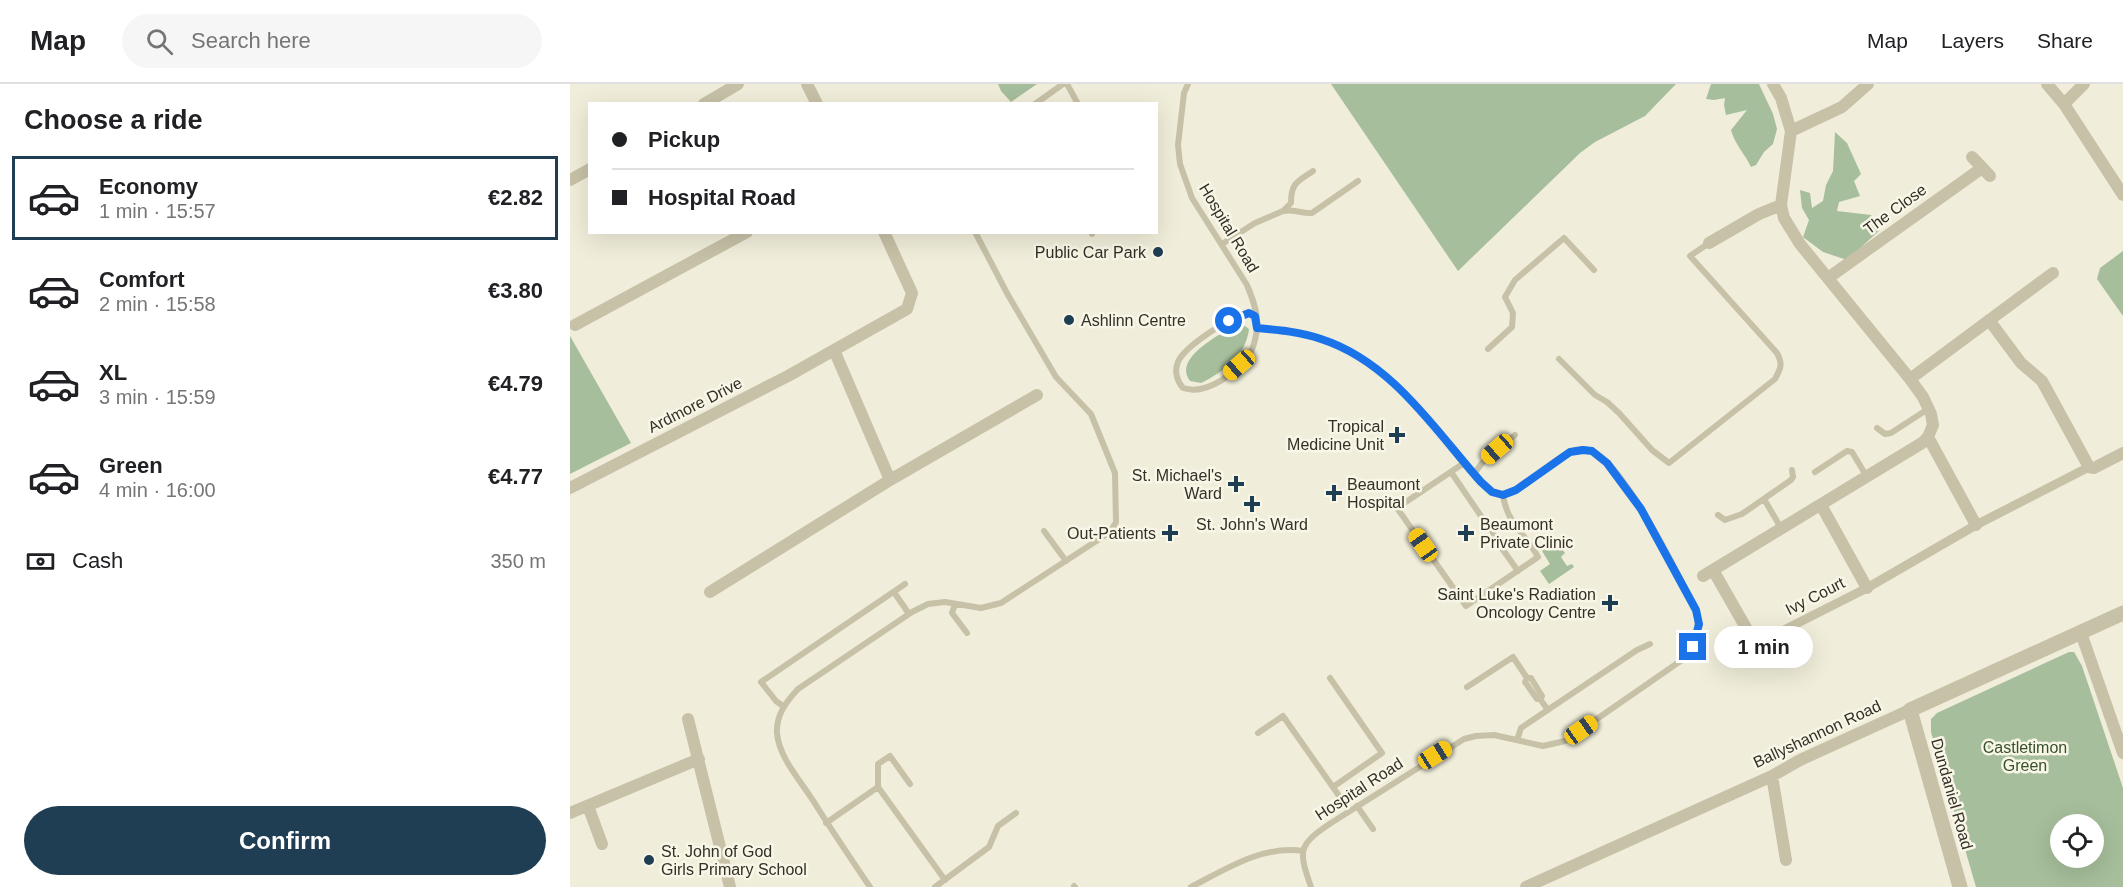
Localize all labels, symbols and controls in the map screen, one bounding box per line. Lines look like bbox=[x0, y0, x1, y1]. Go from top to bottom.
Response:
search box bbox=[122, 14, 542, 68]
text: Map bbox=[30, 25, 86, 56]
icon: search bbox=[143, 25, 176, 58]
text: Search here bbox=[191, 28, 311, 53]
text: Map bbox=[1867, 29, 1908, 52]
text: Layers bbox=[1941, 29, 2004, 52]
text: Share bbox=[2037, 29, 2093, 52]
text: Choose a ride bbox=[24, 105, 203, 135]
text: Pickup bbox=[648, 127, 720, 152]
icon: car bbox=[27, 171, 81, 225]
text: Economy bbox=[99, 174, 198, 199]
street label: Hospital Road bbox=[1196, 181, 1262, 275]
street label: The Close bbox=[1861, 181, 1930, 237]
text: €2.82 bbox=[488, 185, 543, 210]
text: Hospital Road bbox=[648, 185, 796, 210]
text: 1 min · 15:57 bbox=[99, 200, 216, 222]
place label: Public Car Park bbox=[1035, 244, 1147, 261]
marker: Public Car Park bbox=[1151, 245, 1165, 259]
icon: car bbox=[27, 264, 81, 318]
text: Comfort bbox=[99, 267, 185, 292]
text: €3.80 bbox=[488, 278, 543, 303]
text: 2 min · 15:58 bbox=[99, 293, 216, 315]
route start bbox=[1215, 307, 1242, 334]
place label: Ashlinn Centre bbox=[1081, 312, 1186, 329]
marker: Ashlinn Centre bbox=[1062, 313, 1076, 327]
car bbox=[1220, 346, 1258, 384]
icon: car bbox=[27, 357, 81, 411]
text: XL bbox=[99, 360, 127, 385]
text: €4.79 bbox=[488, 371, 543, 396]
street label: Ardmore Drive bbox=[645, 374, 745, 436]
text: 3 min · 15:59 bbox=[99, 386, 216, 408]
place label: Tropical Medicine Unit bbox=[1287, 418, 1385, 453]
marker: Tropical Medicine Unit bbox=[1388, 426, 1406, 444]
car bbox=[1478, 430, 1516, 468]
icon: car bbox=[27, 450, 81, 504]
text: Green bbox=[99, 453, 163, 478]
text: €4.77 bbox=[488, 464, 543, 489]
place label: St. Michael's Ward bbox=[1132, 467, 1222, 502]
marker: St. Michael's Ward bbox=[1227, 475, 1245, 493]
place label: Beaumont Hospital bbox=[1347, 476, 1420, 511]
text: 4 min · 16:00 bbox=[99, 479, 216, 501]
marker: Beaumont Hospital bbox=[1325, 484, 1343, 502]
marker: St. John's Ward bbox=[1243, 495, 1261, 513]
place label: St. John's Ward bbox=[1196, 516, 1308, 533]
place label: Beaumont Private Clinic bbox=[1480, 516, 1573, 551]
marker: Out-Patients bbox=[1161, 524, 1179, 542]
marker: Beaumont Private Clinic bbox=[1457, 524, 1475, 542]
place label: Out-Patients bbox=[1067, 525, 1156, 542]
car bbox=[1405, 525, 1441, 565]
icon: cash bbox=[24, 545, 57, 578]
text: Cash bbox=[72, 548, 123, 573]
text: 350 m bbox=[490, 550, 546, 572]
street label: Ivy Court bbox=[1783, 574, 1848, 618]
place label: Saint Luke's Radiation Oncology Centre bbox=[1437, 586, 1596, 621]
marker: Saint Luke's Radiation Oncology Centre bbox=[1601, 594, 1619, 612]
callout: 1 min bbox=[1714, 626, 1813, 668]
route end bbox=[1679, 633, 1706, 660]
text: 1 min bbox=[1737, 636, 1790, 658]
street label: Ballyshannon Road bbox=[1751, 697, 1883, 771]
car bbox=[1561, 712, 1601, 748]
street label: Dundaniel Road bbox=[1928, 737, 1976, 851]
car bbox=[1415, 738, 1455, 772]
park label: Castletimon Green bbox=[1983, 739, 2067, 774]
street label: Hospital Road bbox=[1312, 755, 1406, 823]
button: Confirm bbox=[24, 806, 546, 875]
map controls bbox=[2050, 814, 2104, 868]
button: locate bbox=[2050, 814, 2104, 868]
place label: St. John of God Girls Primary School bbox=[661, 843, 807, 878]
marker: St. John of God Girls Primary School bbox=[642, 853, 656, 867]

